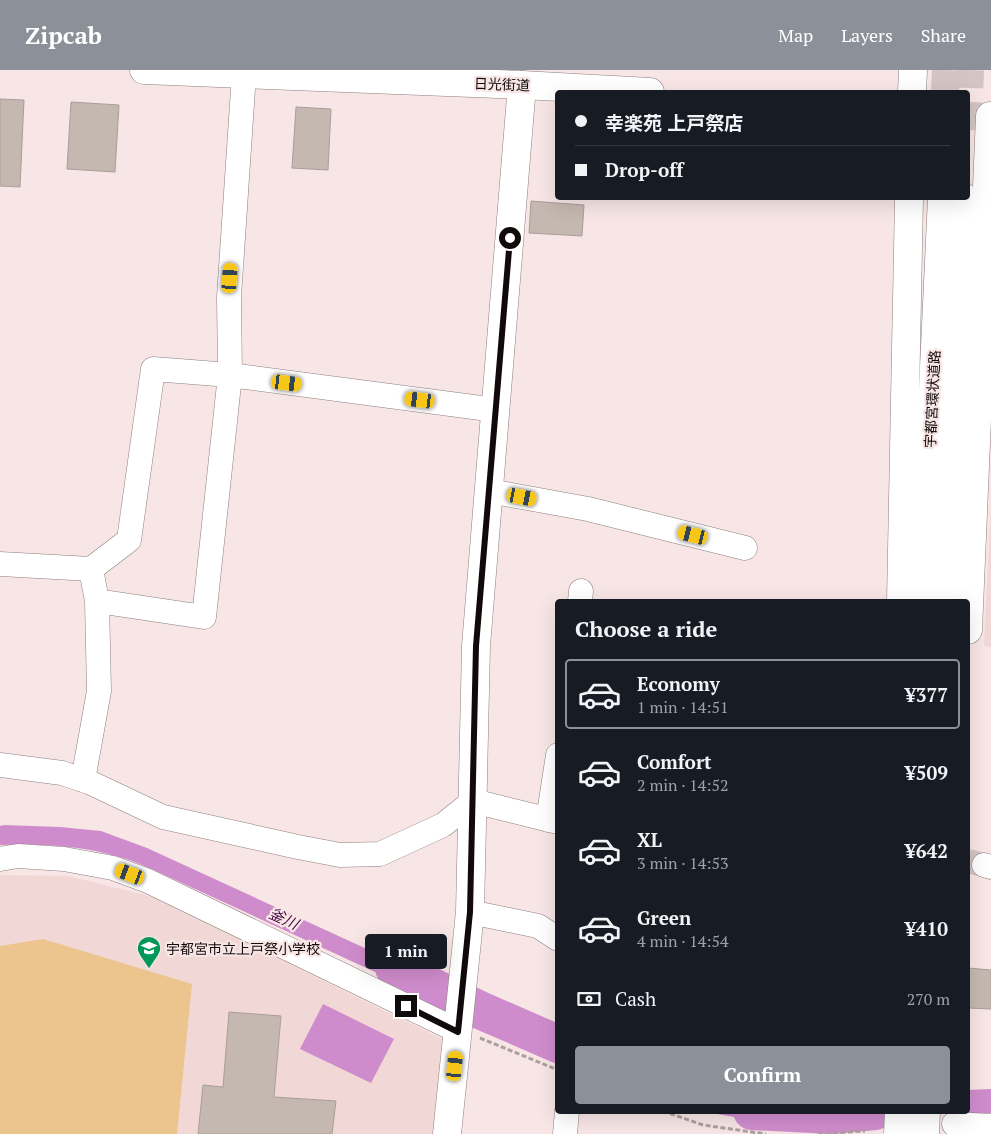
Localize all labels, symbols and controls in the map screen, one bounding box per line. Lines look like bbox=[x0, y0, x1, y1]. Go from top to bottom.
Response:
text: Zipcab bbox=[25, 19, 102, 51]
text: Map bbox=[778, 23, 813, 47]
text: Layers bbox=[841, 23, 893, 47]
text: Share bbox=[921, 23, 966, 47]
street label: 日光街道 bbox=[474, 74, 530, 94]
text: 幸楽苑 上戸祭店 bbox=[605, 110, 743, 135]
text: Drop-off bbox=[605, 157, 683, 182]
route start bbox=[499, 227, 521, 249]
car bbox=[221, 263, 238, 293]
street label: 宇都宮環状道路 bbox=[920, 350, 944, 448]
car bbox=[271, 374, 302, 392]
car bbox=[404, 391, 435, 409]
car bbox=[505, 487, 538, 507]
car bbox=[676, 524, 709, 546]
text: Choose a ride bbox=[575, 614, 717, 643]
text: Economy bbox=[637, 671, 720, 696]
icon: car bbox=[577, 672, 622, 717]
text: ¥377 bbox=[905, 682, 948, 707]
text: 1 min · 14:51 bbox=[637, 696, 729, 718]
text: Comfort bbox=[637, 749, 712, 774]
icon: car bbox=[577, 750, 622, 795]
text: ¥509 bbox=[905, 760, 948, 785]
text: 2 min · 14:52 bbox=[637, 774, 729, 796]
text: XL bbox=[637, 827, 662, 852]
icon: car bbox=[577, 828, 622, 873]
text: ¥642 bbox=[905, 838, 948, 863]
text: 3 min · 14:53 bbox=[637, 852, 729, 874]
car bbox=[113, 862, 146, 886]
water label: 釜川 bbox=[266, 903, 304, 934]
text: Green bbox=[637, 905, 691, 930]
icon: car bbox=[577, 906, 622, 951]
text: ¥410 bbox=[905, 916, 948, 941]
text: 4 min · 14:54 bbox=[637, 930, 729, 952]
callout: 1 min bbox=[365, 934, 447, 968]
school or university icon: 宇都宮市立上戸祭小学校 bbox=[136, 935, 162, 969]
place label: 宇都宮市立上戸祭小学校 bbox=[166, 939, 320, 958]
text: 1 min bbox=[384, 940, 428, 962]
icon: cash bbox=[575, 985, 603, 1013]
text: Cash bbox=[615, 986, 656, 1011]
text: 270 m bbox=[907, 988, 950, 1010]
route end bbox=[395, 995, 417, 1017]
button: Confirm bbox=[575, 1046, 950, 1104]
car bbox=[445, 1050, 464, 1082]

